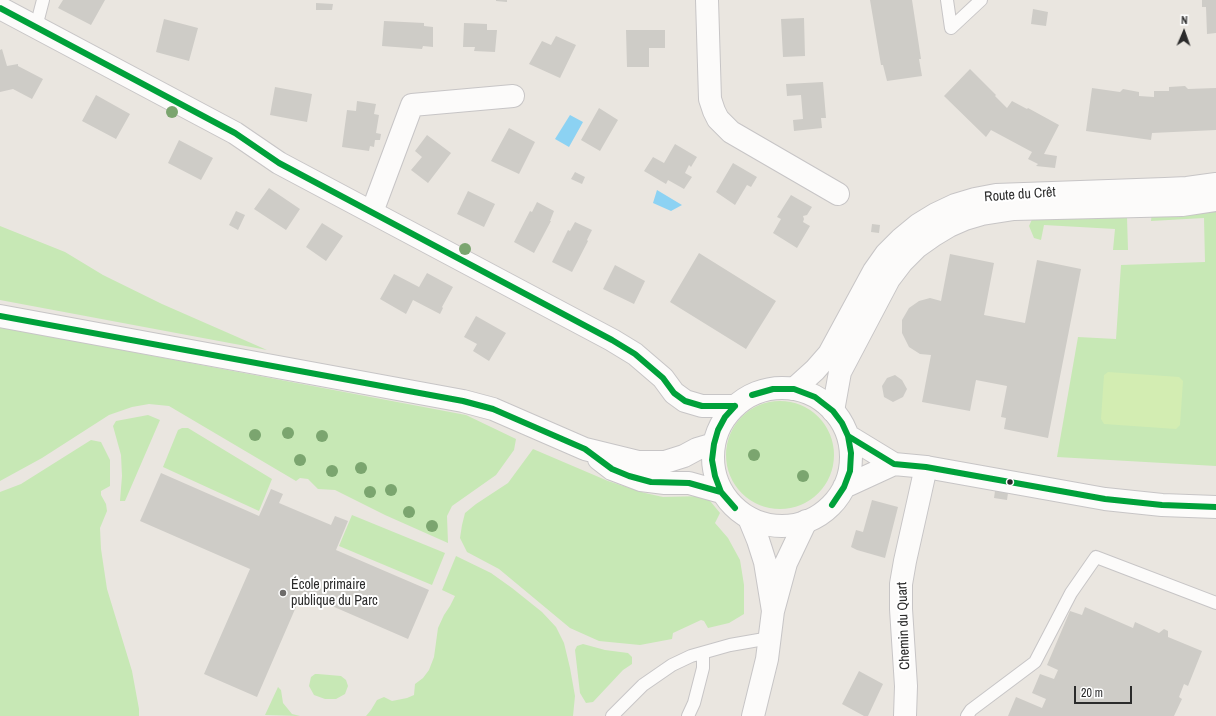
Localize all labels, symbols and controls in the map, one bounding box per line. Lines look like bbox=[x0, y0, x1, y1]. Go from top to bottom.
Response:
north arrow bbox=[1164, 12, 1204, 52]
text: N bbox=[1181, 13, 1188, 27]
street label: Route du Crêt bbox=[984, 184, 1056, 206]
unlabelled marker bbox=[1005, 477, 1015, 487]
place label: École primaire publique du Parc bbox=[291, 577, 378, 610]
street label: Chemin du Quart bbox=[894, 582, 914, 670]
marker: École primaire publique du Parc bbox=[278, 588, 288, 598]
scale bar bbox=[1076, 678, 1134, 704]
text: 20 m bbox=[1081, 685, 1103, 701]

